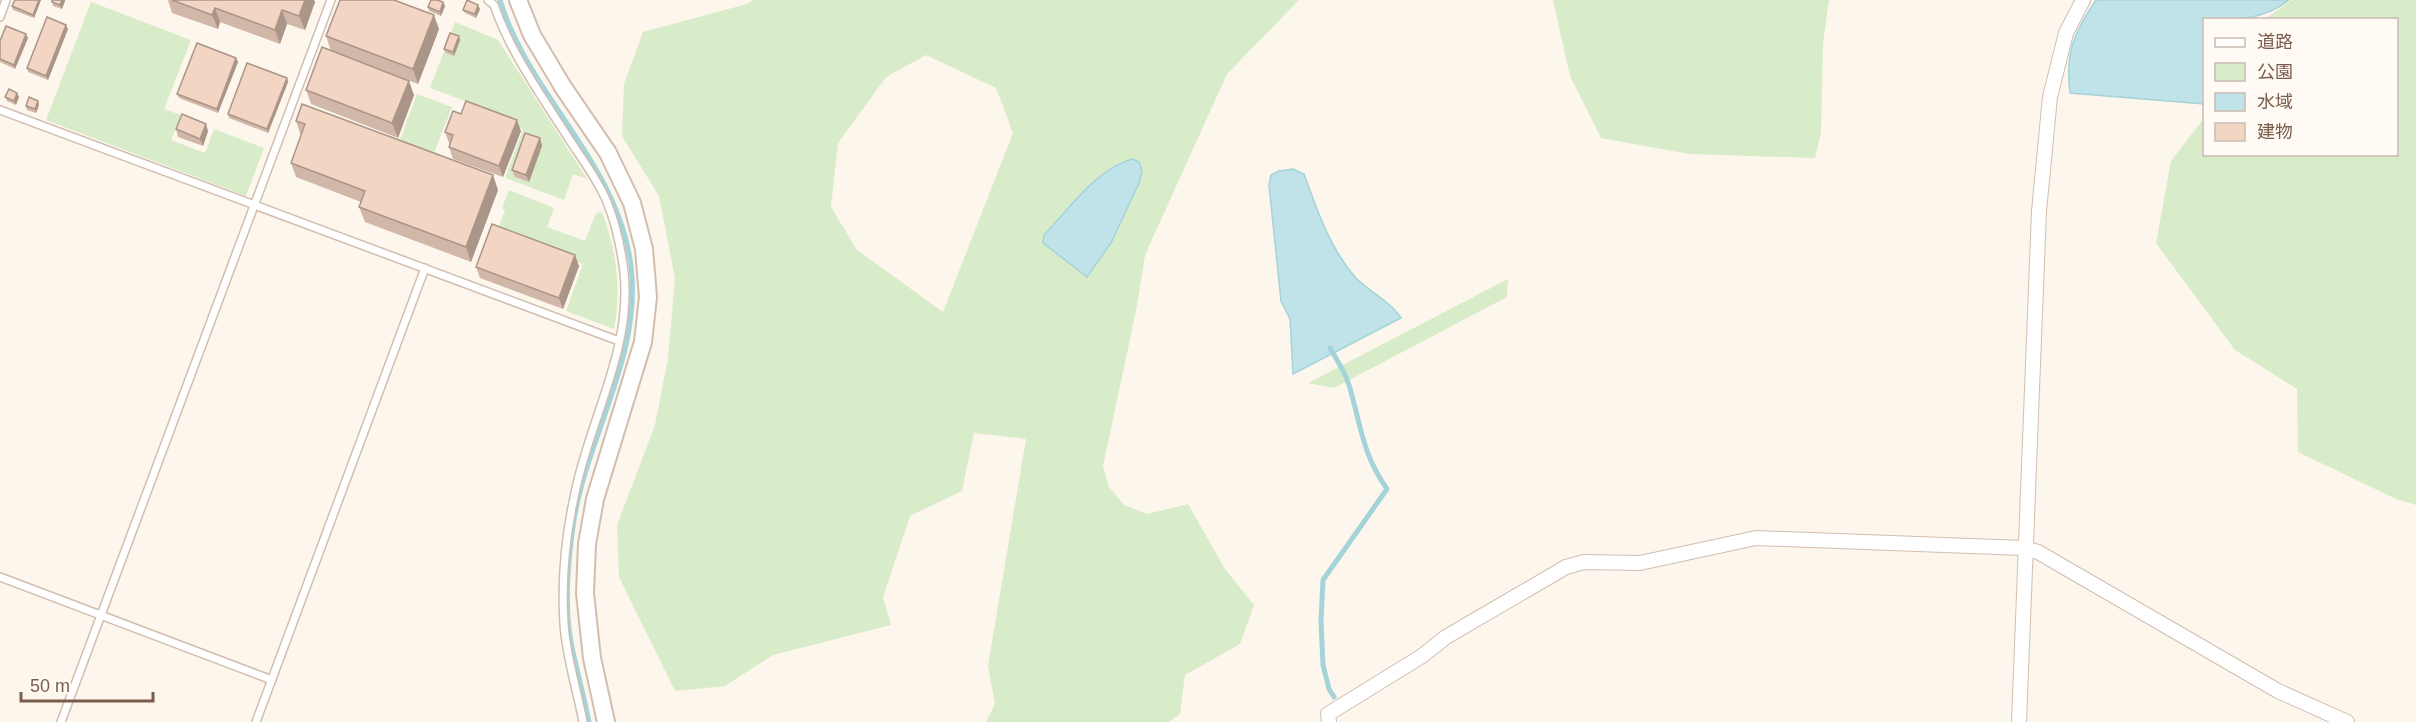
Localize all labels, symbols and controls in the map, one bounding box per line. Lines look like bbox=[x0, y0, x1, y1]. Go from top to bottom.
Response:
legend bbox=[2203, 18, 2398, 156]
text: 道路 bbox=[2257, 32, 2293, 52]
text: 公園 bbox=[2257, 62, 2293, 82]
text: 水域 bbox=[2257, 92, 2293, 112]
text: 建物 bbox=[2257, 122, 2293, 142]
scale bar bbox=[21, 665, 153, 703]
text: 50 m bbox=[30, 676, 70, 696]

